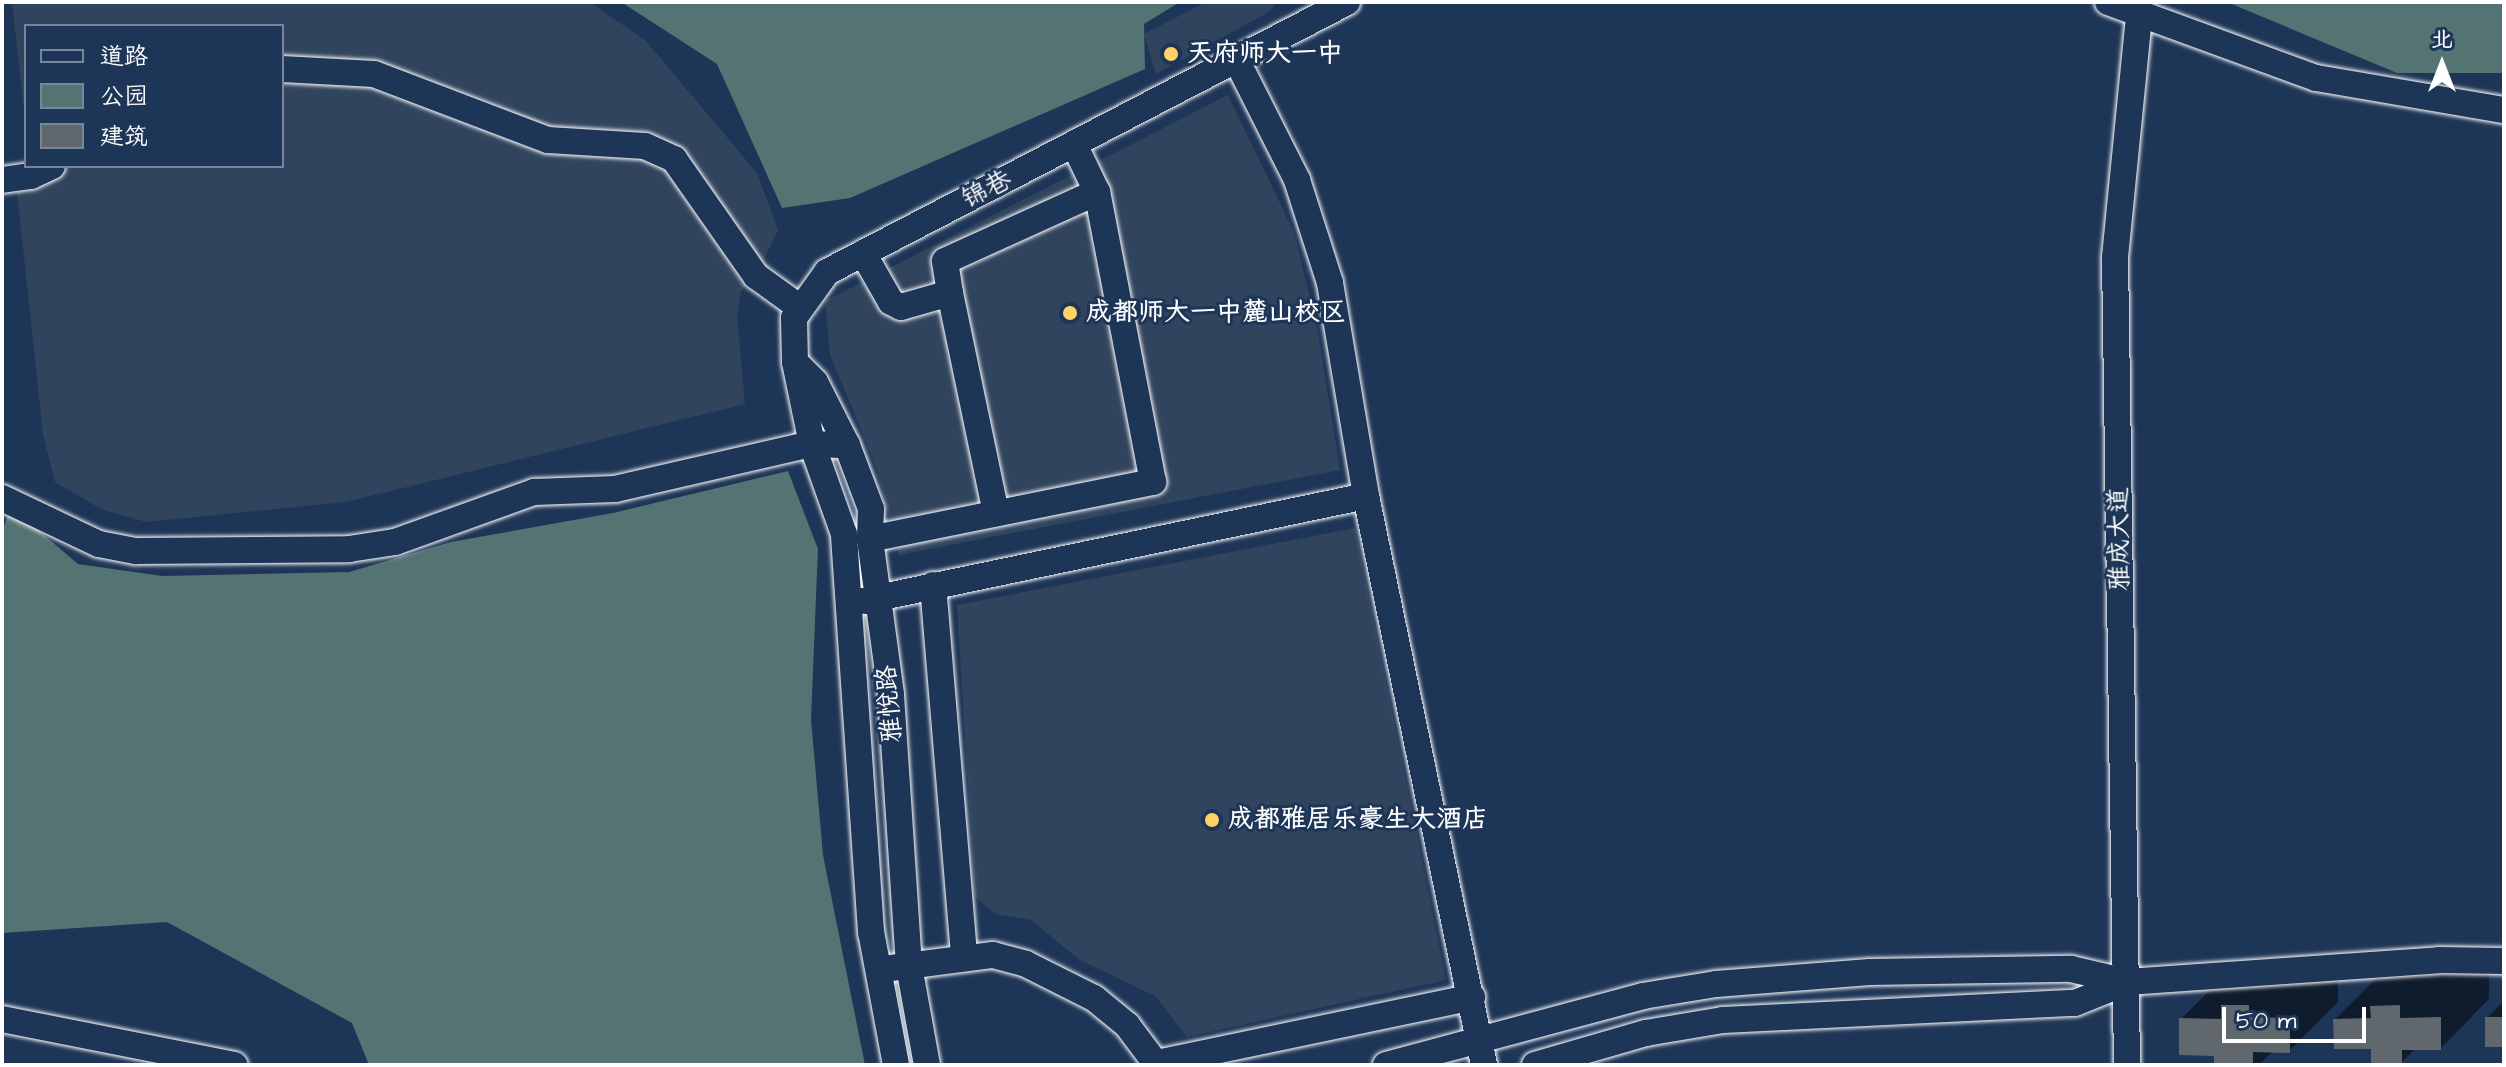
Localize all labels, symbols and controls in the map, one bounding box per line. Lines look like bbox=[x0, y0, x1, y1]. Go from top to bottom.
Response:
legend bbox=[24, 24, 284, 168]
north arrow bbox=[2402, 24, 2482, 104]
text: 北 bbox=[2431, 24, 2453, 55]
place label: 天府师大一中 bbox=[1187, 38, 1343, 70]
text: 道路 bbox=[100, 40, 148, 74]
marker: 天府师大一中 bbox=[1162, 45, 1180, 63]
text: 公园 bbox=[100, 80, 148, 114]
text: 建筑 bbox=[100, 120, 148, 154]
street label: 锦巷 bbox=[957, 164, 1017, 216]
place label: 成都师大一中麓山校区 bbox=[1086, 297, 1346, 329]
marker: 成都师大一中麓山校区 bbox=[1061, 304, 1079, 322]
street label: 雅成大道 bbox=[2103, 487, 2137, 591]
street label: 雅悦路 bbox=[871, 664, 909, 744]
place label: 成都雅居乐豪生大酒店 bbox=[1228, 804, 1488, 836]
marker: 成都雅居乐豪生大酒店 bbox=[1203, 811, 1221, 829]
scale bar bbox=[2226, 991, 2370, 1041]
text: 50 m bbox=[2236, 1004, 2296, 1038]

